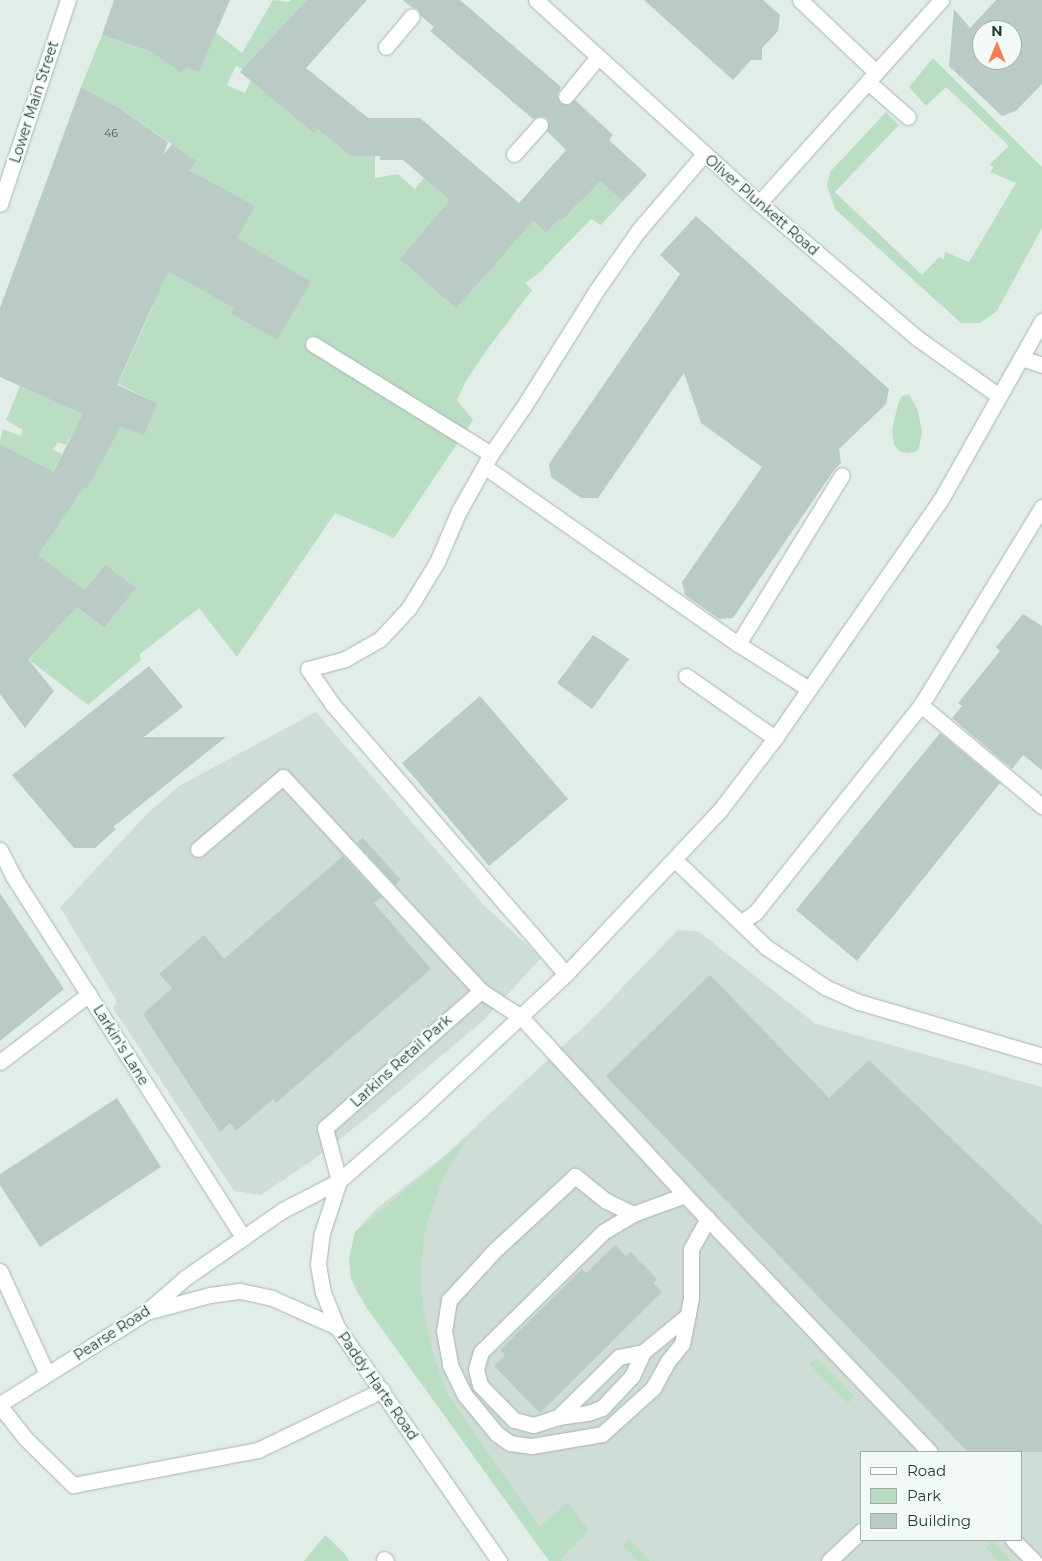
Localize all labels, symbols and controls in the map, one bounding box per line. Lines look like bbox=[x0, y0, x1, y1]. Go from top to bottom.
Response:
north arrow bbox=[972, 20, 1022, 70]
text: N bbox=[991, 22, 1003, 40]
street label: Lower Main Street bbox=[6, 39, 62, 165]
house number: 46 bbox=[104, 126, 118, 140]
street label: Oliver Plunkett Road bbox=[702, 151, 822, 259]
street label: Larkin's Lane bbox=[90, 1002, 152, 1088]
street label: Larkins Retail Park bbox=[347, 1011, 455, 1111]
street label: Pearse Road bbox=[71, 1302, 153, 1364]
street label: Paddy Harte Road bbox=[334, 1329, 422, 1443]
legend bbox=[860, 1451, 1022, 1541]
text: Road bbox=[907, 1461, 946, 1480]
text: Park bbox=[907, 1486, 941, 1505]
text: Building bbox=[907, 1511, 971, 1530]

